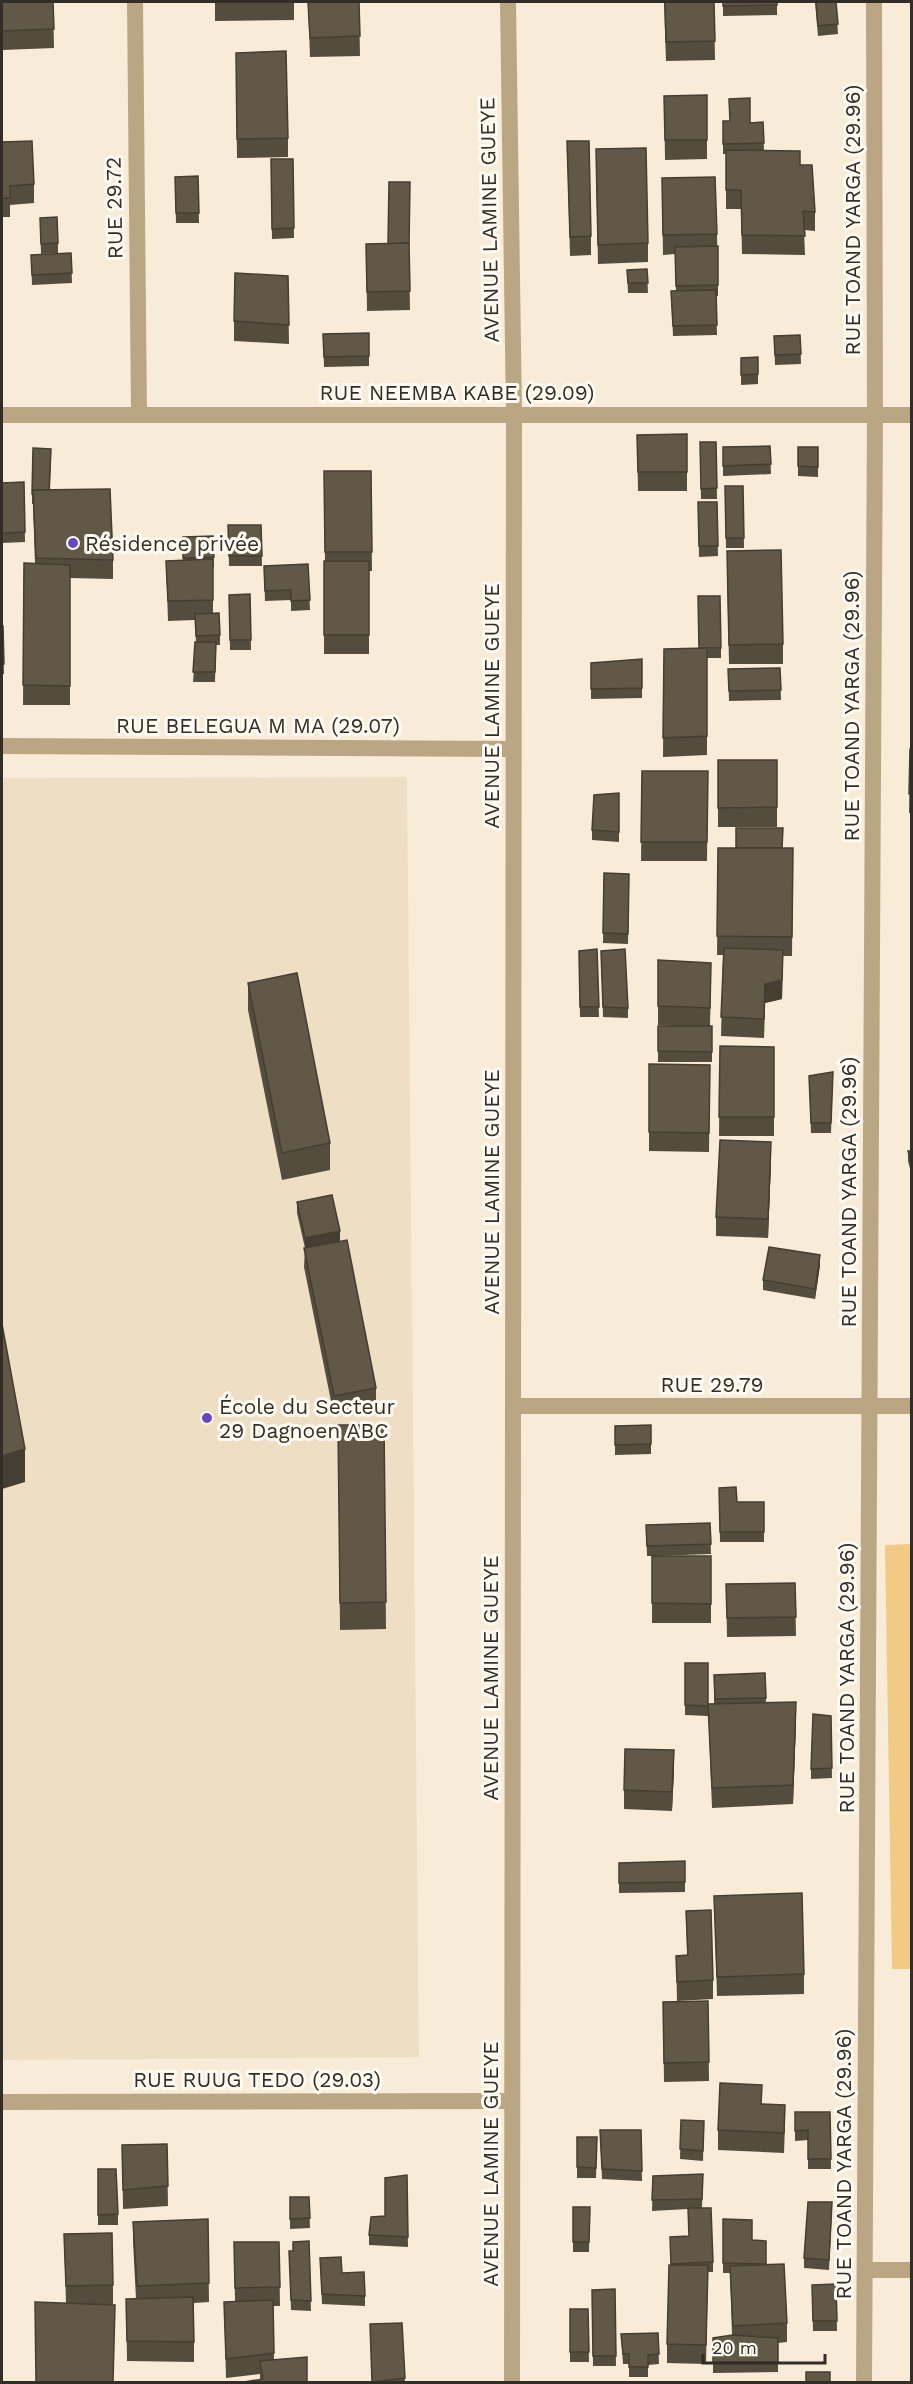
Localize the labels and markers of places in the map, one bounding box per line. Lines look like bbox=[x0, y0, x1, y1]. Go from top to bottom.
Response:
place label: Résidence privée bbox=[85, 531, 259, 556]
marker: Résidence privée bbox=[66, 536, 80, 550]
place label: École du Secteur 29 Dagnoen ABC bbox=[219, 1394, 396, 1443]
marker: École du Secteur 29 Dagnoen ABC bbox=[200, 1411, 214, 1425]

